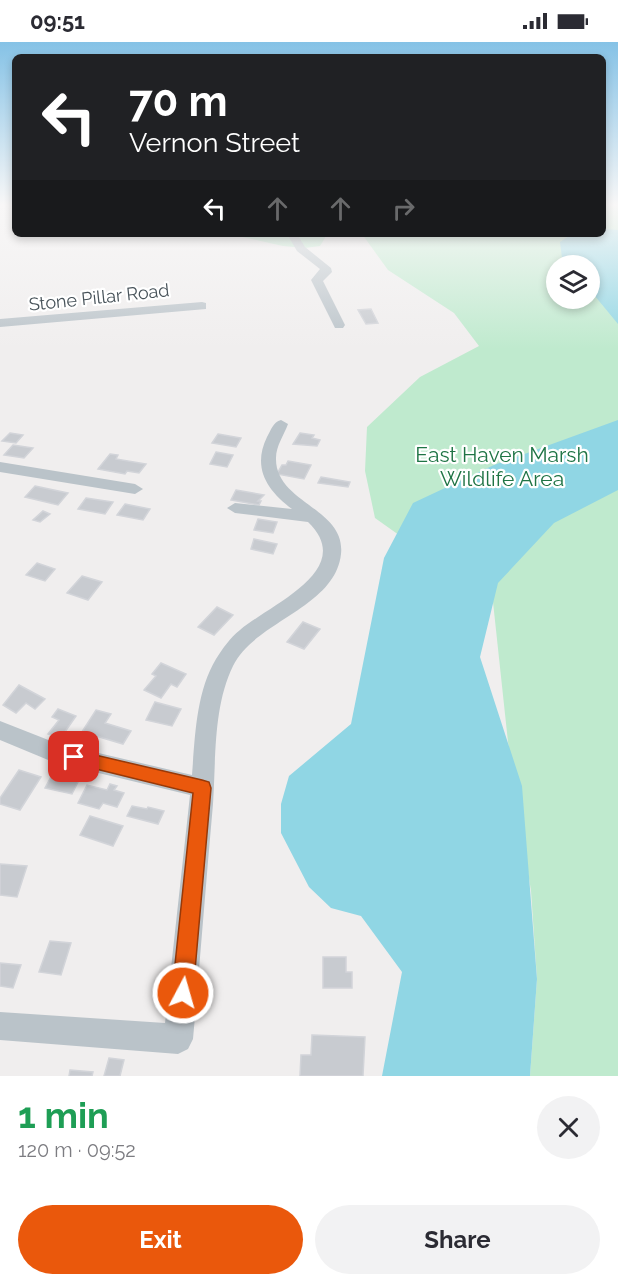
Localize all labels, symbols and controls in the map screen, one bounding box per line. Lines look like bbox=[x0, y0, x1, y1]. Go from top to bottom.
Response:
text: 09:51 bbox=[30, 8, 85, 34]
text: 70 m bbox=[129, 77, 228, 126]
icon: left bbox=[30, 78, 108, 156]
text: Vernon Street bbox=[129, 127, 300, 158]
icon: left bbox=[198, 192, 231, 225]
icon: ahead bbox=[261, 192, 294, 225]
icon: ahead bbox=[324, 192, 357, 225]
icon: right bbox=[387, 192, 420, 225]
map controls bbox=[546, 255, 600, 309]
button: layers bbox=[546, 255, 600, 309]
street label: Stone Pillar Road bbox=[28, 279, 170, 315]
park label: East Haven Marsh Wildlife Area bbox=[415, 442, 589, 491]
pin bbox=[48, 731, 99, 782]
icon: arrive bbox=[57, 740, 90, 773]
position arrow bbox=[151, 961, 215, 1025]
text: 1 min bbox=[18, 1094, 109, 1136]
button: close bbox=[537, 1096, 600, 1159]
text: 120 m · 09:52 bbox=[18, 1138, 136, 1162]
button: Exit bbox=[18, 1205, 303, 1274]
button: Share bbox=[315, 1205, 600, 1274]

